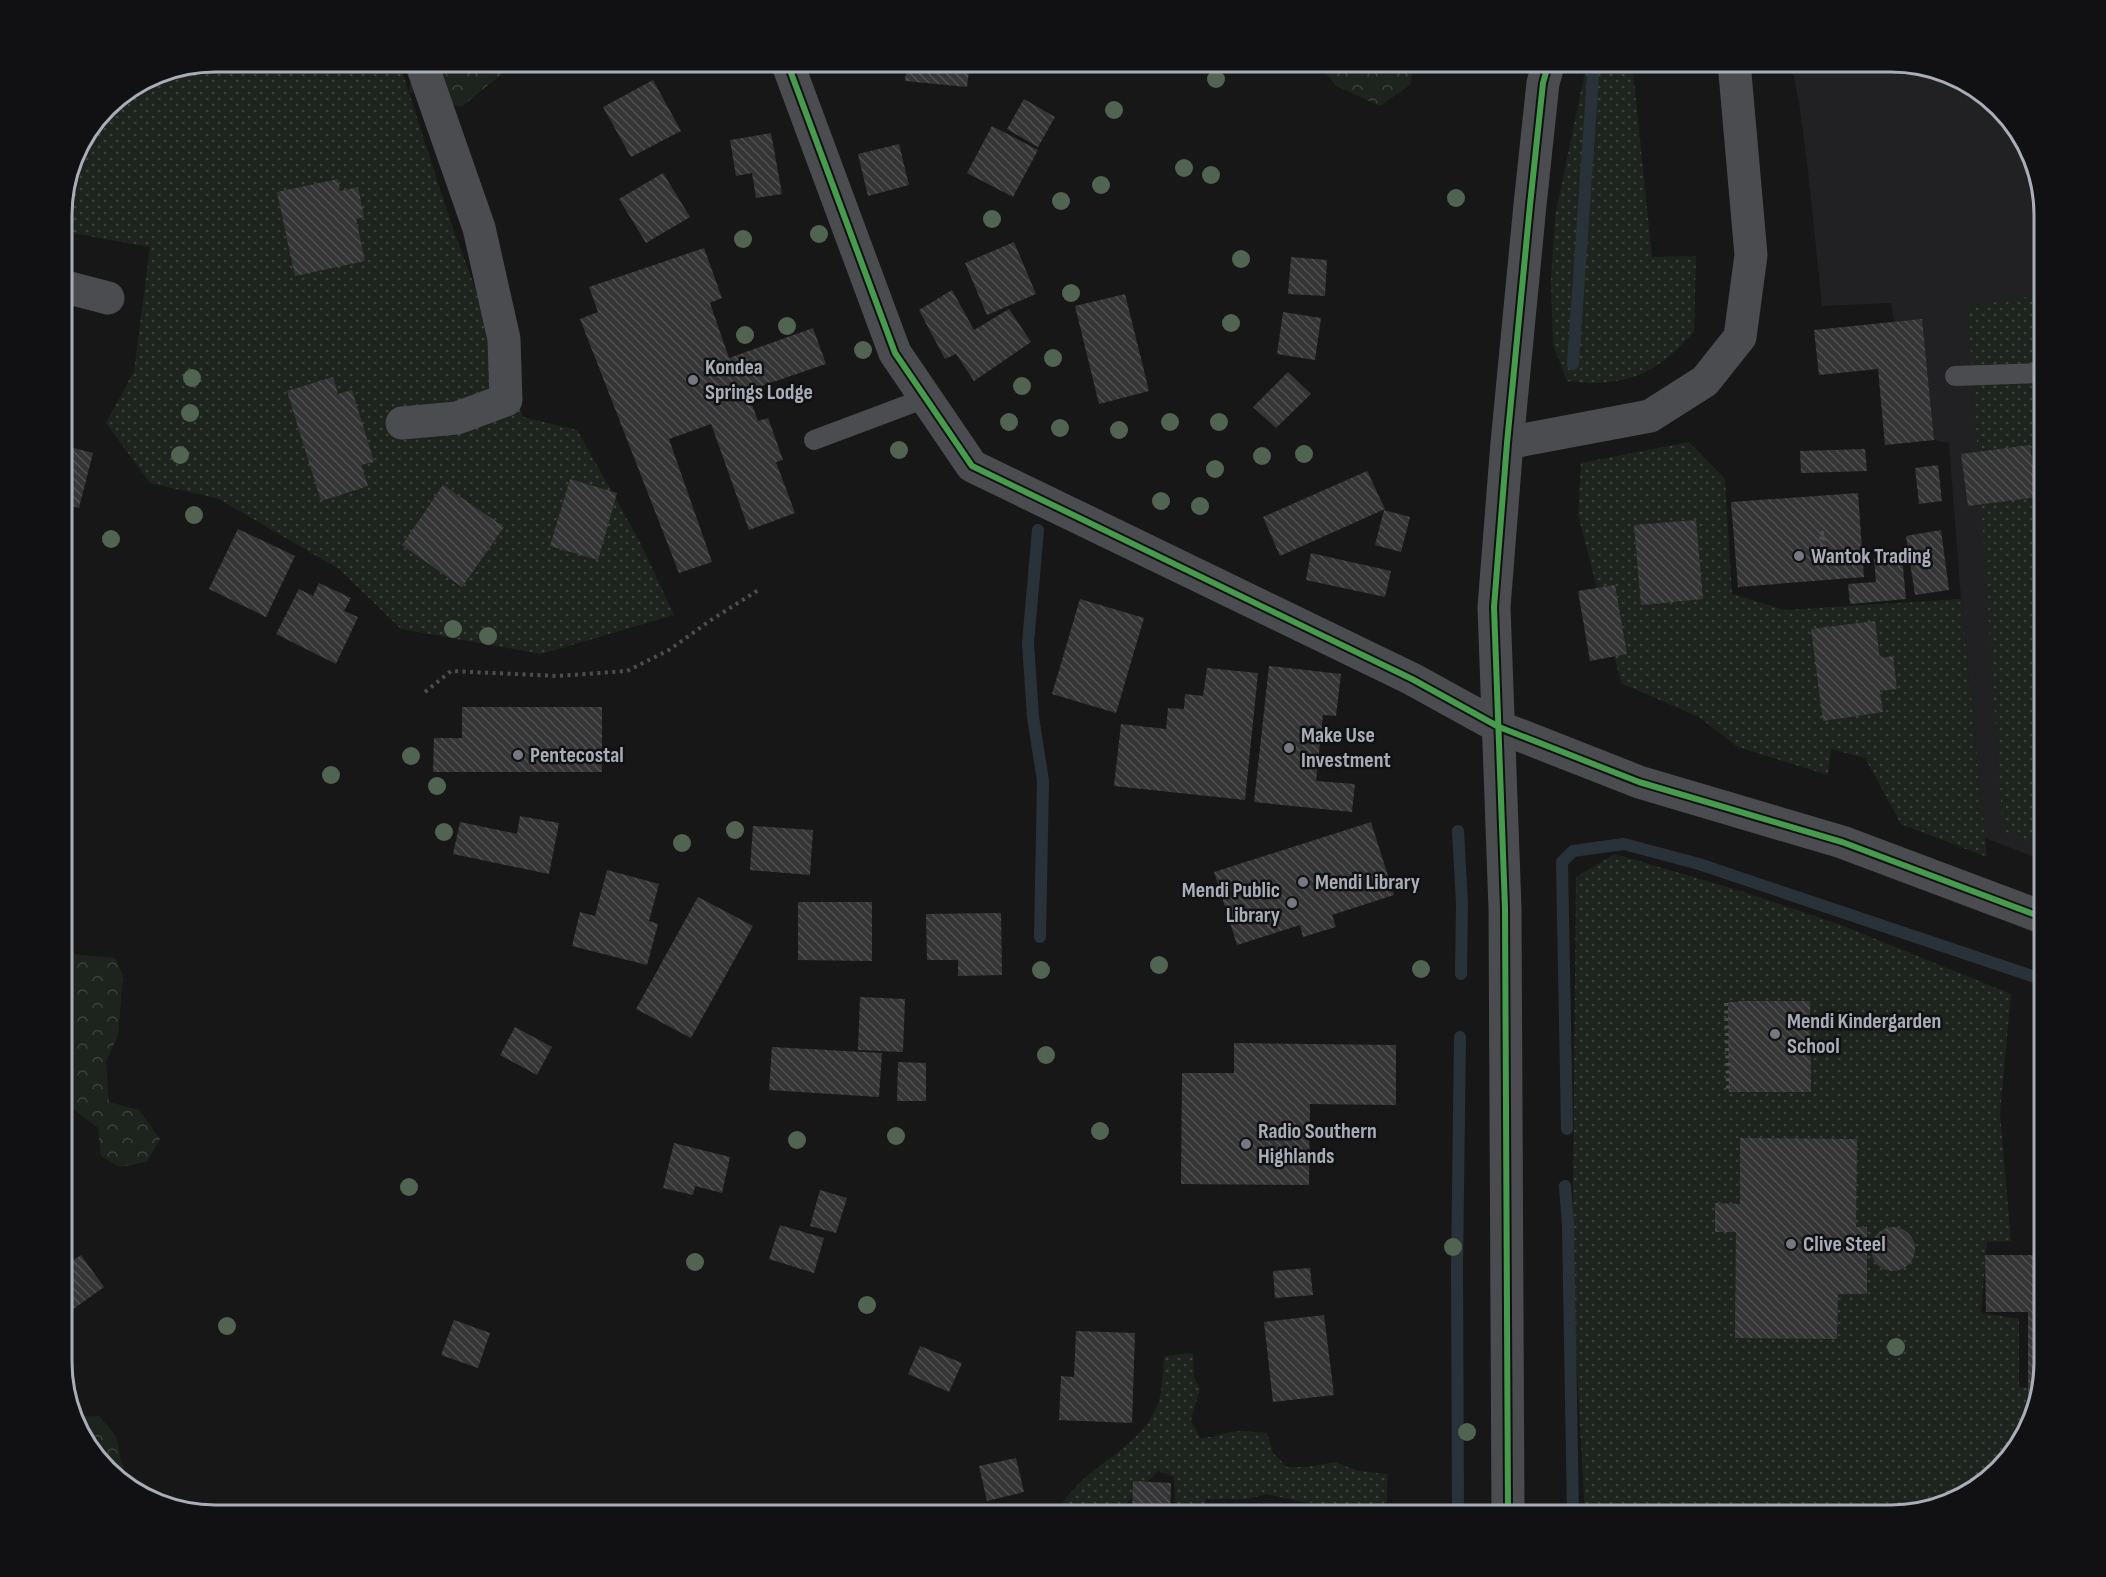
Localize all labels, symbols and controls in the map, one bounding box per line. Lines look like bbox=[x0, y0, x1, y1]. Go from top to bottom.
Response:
place label: Kondea Springs Lodge bbox=[705, 354, 813, 406]
marker: Kondea Springs Lodge bbox=[686, 373, 700, 387]
place label: Wantok Trading bbox=[1811, 543, 1931, 570]
marker: Wantok Trading bbox=[1792, 549, 1806, 563]
place label: Make Use Investment bbox=[1301, 722, 1391, 774]
marker: Make Use Investment bbox=[1282, 741, 1296, 755]
place label: Pentecostal bbox=[530, 742, 624, 769]
marker: Pentecostal bbox=[511, 748, 525, 762]
place label: Mendi Library bbox=[1315, 869, 1420, 896]
marker: Mendi Library bbox=[1296, 875, 1310, 889]
place label: Mendi Public Library bbox=[1182, 877, 1280, 929]
marker: Mendi Public Library bbox=[1285, 896, 1299, 910]
place label: Mendi Kindergarden School bbox=[1787, 1008, 1941, 1060]
marker: Mendi Kindergarden School bbox=[1768, 1027, 1782, 1041]
place label: Radio Southern Highlands bbox=[1258, 1118, 1377, 1170]
marker: Radio Southern Highlands bbox=[1239, 1137, 1253, 1151]
place label: Clive Steel bbox=[1803, 1231, 1886, 1258]
marker: Clive Steel bbox=[1784, 1237, 1798, 1251]

